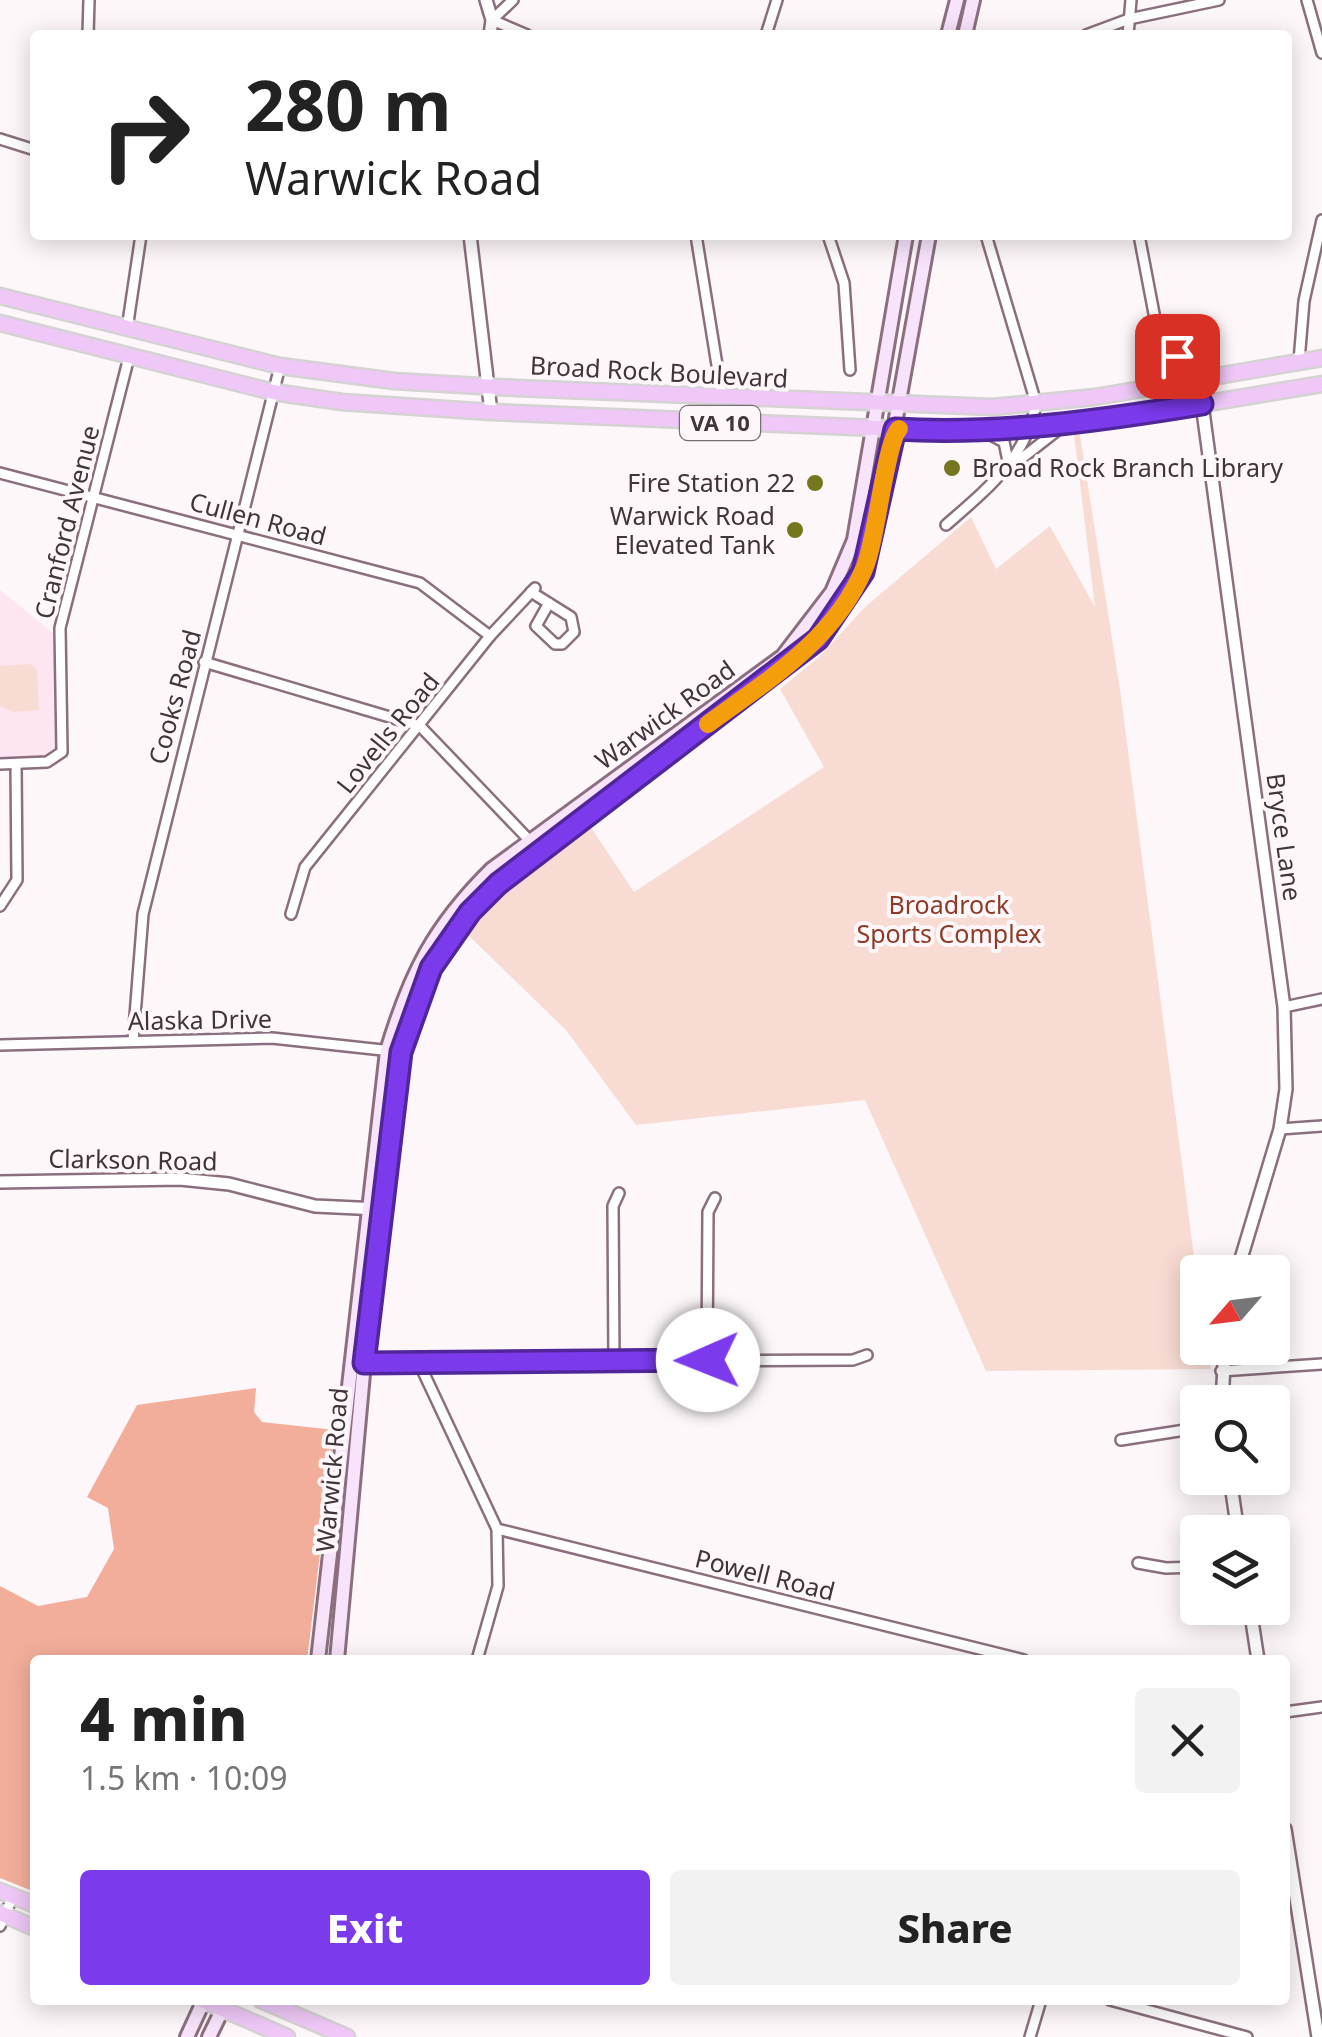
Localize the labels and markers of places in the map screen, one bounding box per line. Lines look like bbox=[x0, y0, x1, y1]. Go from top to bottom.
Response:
pin bbox=[1135, 314, 1220, 399]
place label: Broad Rock Branch Library bbox=[972, 450, 1283, 484]
marker: Broad Rock Branch Library bbox=[941, 457, 963, 479]
place label: Fire Station 22 bbox=[627, 465, 795, 499]
marker: Fire Station 22 bbox=[804, 472, 826, 494]
place label: Warwick Road Elevated Tank bbox=[610, 498, 776, 561]
marker: Warwick Road Elevated Tank bbox=[784, 519, 806, 541]

